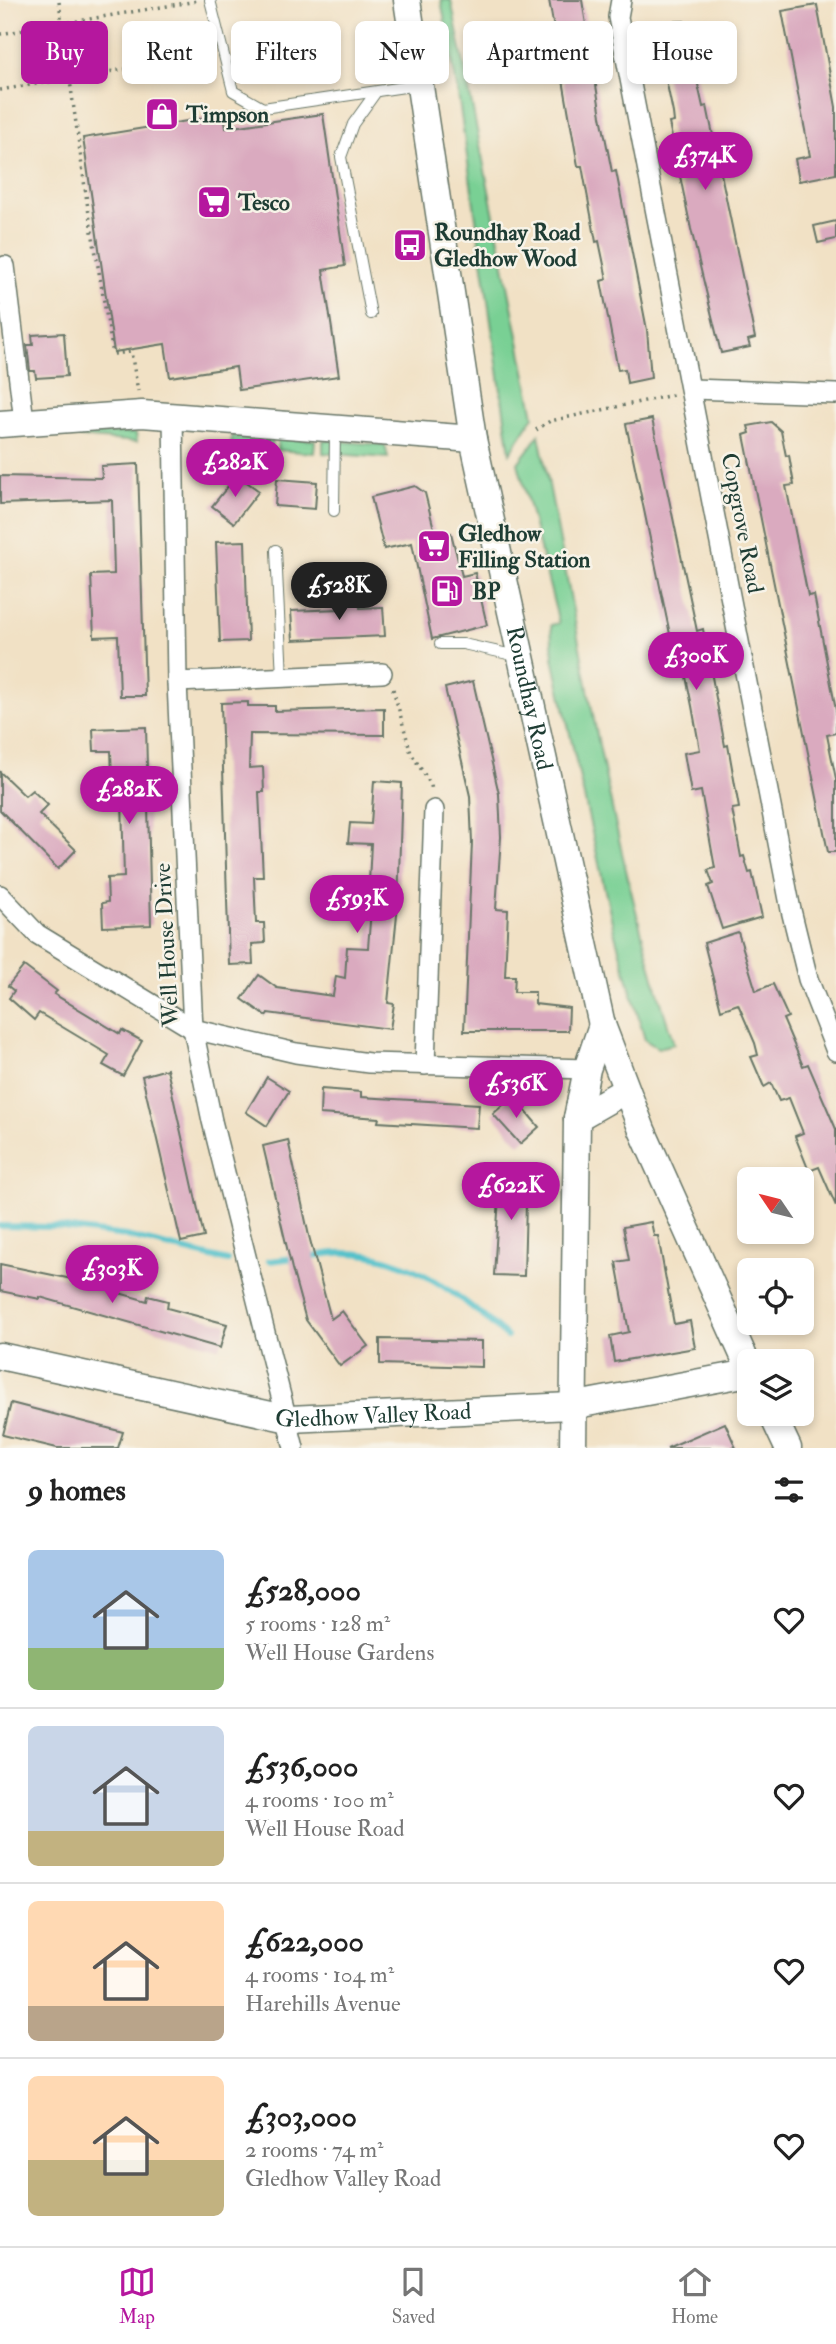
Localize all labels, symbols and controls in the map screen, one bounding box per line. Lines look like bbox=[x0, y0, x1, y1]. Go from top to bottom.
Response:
chip: Buy bbox=[21, 21, 108, 84]
chip: Rent bbox=[122, 21, 217, 84]
chip: Filters bbox=[231, 21, 341, 84]
chip: New bbox=[355, 21, 449, 84]
chip: Apartment bbox=[463, 21, 613, 84]
chip: House bbox=[627, 21, 737, 84]
shop icon: Timpson bbox=[143, 95, 181, 133]
place label: Timpson bbox=[185, 100, 269, 130]
pin: £374K bbox=[656, 132, 754, 192]
text: £374K bbox=[674, 140, 736, 169]
supermarket icon: Tesco bbox=[195, 183, 233, 221]
place label: Tesco bbox=[237, 188, 290, 217]
place label: Roundhay Road Gledhow Wood bbox=[434, 218, 581, 273]
bus stop icon: Roundhay Road Gledhow Wood bbox=[391, 226, 429, 264]
pin: £282K bbox=[186, 440, 284, 499]
text: £282K bbox=[202, 447, 268, 476]
street label: Copgrove Road bbox=[714, 450, 770, 596]
place label: Gledhow Filling Station bbox=[458, 519, 591, 575]
supermarket icon: Gledhow Filling Station bbox=[415, 527, 453, 565]
pin: £528K bbox=[290, 562, 388, 622]
text: £528K bbox=[307, 570, 371, 599]
fuel station icon: BP bbox=[428, 572, 466, 610]
place label: BP bbox=[472, 577, 501, 606]
street label: Roundhay Road bbox=[500, 623, 559, 773]
pin: £300K bbox=[647, 632, 745, 692]
text: £300K bbox=[664, 640, 728, 669]
pin: £282K bbox=[80, 766, 178, 826]
text: £282K bbox=[96, 774, 162, 803]
street label: Well House Drive bbox=[148, 862, 185, 1029]
pin: £593K bbox=[308, 876, 406, 935]
text: £593K bbox=[326, 883, 388, 912]
pin: £536K bbox=[467, 1060, 565, 1120]
text: £536K bbox=[485, 1068, 547, 1097]
pin: £622K bbox=[462, 1162, 560, 1222]
north arrow bbox=[737, 1167, 814, 1244]
map controls bbox=[737, 1167, 814, 1426]
text: £622K bbox=[478, 1170, 544, 1199]
pin: £303K bbox=[63, 1246, 161, 1305]
text: £303K bbox=[81, 1253, 143, 1282]
button: locate bbox=[737, 1258, 814, 1335]
button: layers bbox=[737, 1349, 814, 1426]
street label: Gledhow Valley Road bbox=[272, 1397, 472, 1435]
icon: filters bbox=[770, 1471, 808, 1509]
text: 9 homes bbox=[28, 1472, 126, 1509]
text: £528,000 bbox=[245, 1572, 361, 1609]
icon: home bbox=[84, 1578, 168, 1662]
icon: heart bbox=[770, 1601, 808, 1639]
text: 5 rooms · 128 m² bbox=[245, 1609, 390, 1638]
text: Well House Gardens bbox=[245, 1638, 434, 1667]
text: £536,000 bbox=[245, 1748, 358, 1785]
icon: home bbox=[84, 1754, 168, 1838]
icon: heart bbox=[770, 1777, 808, 1815]
text: 4 rooms · 100 m² bbox=[245, 1785, 394, 1814]
text: Well House Road bbox=[245, 1814, 405, 1843]
text: £622,000 bbox=[245, 1923, 364, 1960]
icon: home bbox=[84, 1929, 168, 2013]
icon: heart bbox=[770, 1952, 808, 1990]
text: 4 rooms · 104 m² bbox=[245, 1960, 394, 1989]
text: Harehills Avenue bbox=[245, 1989, 401, 2018]
text: £303,000 bbox=[245, 2098, 357, 2135]
icon: home bbox=[84, 2104, 168, 2188]
icon: heart bbox=[770, 2127, 808, 2165]
text: 2 rooms · 74 m² bbox=[245, 2135, 384, 2164]
text: Gledhow Valley Road bbox=[245, 2164, 441, 2193]
tab: Map bbox=[118, 2263, 156, 2329]
tab: Saved bbox=[392, 2263, 435, 2329]
tab: Home bbox=[671, 2263, 718, 2329]

